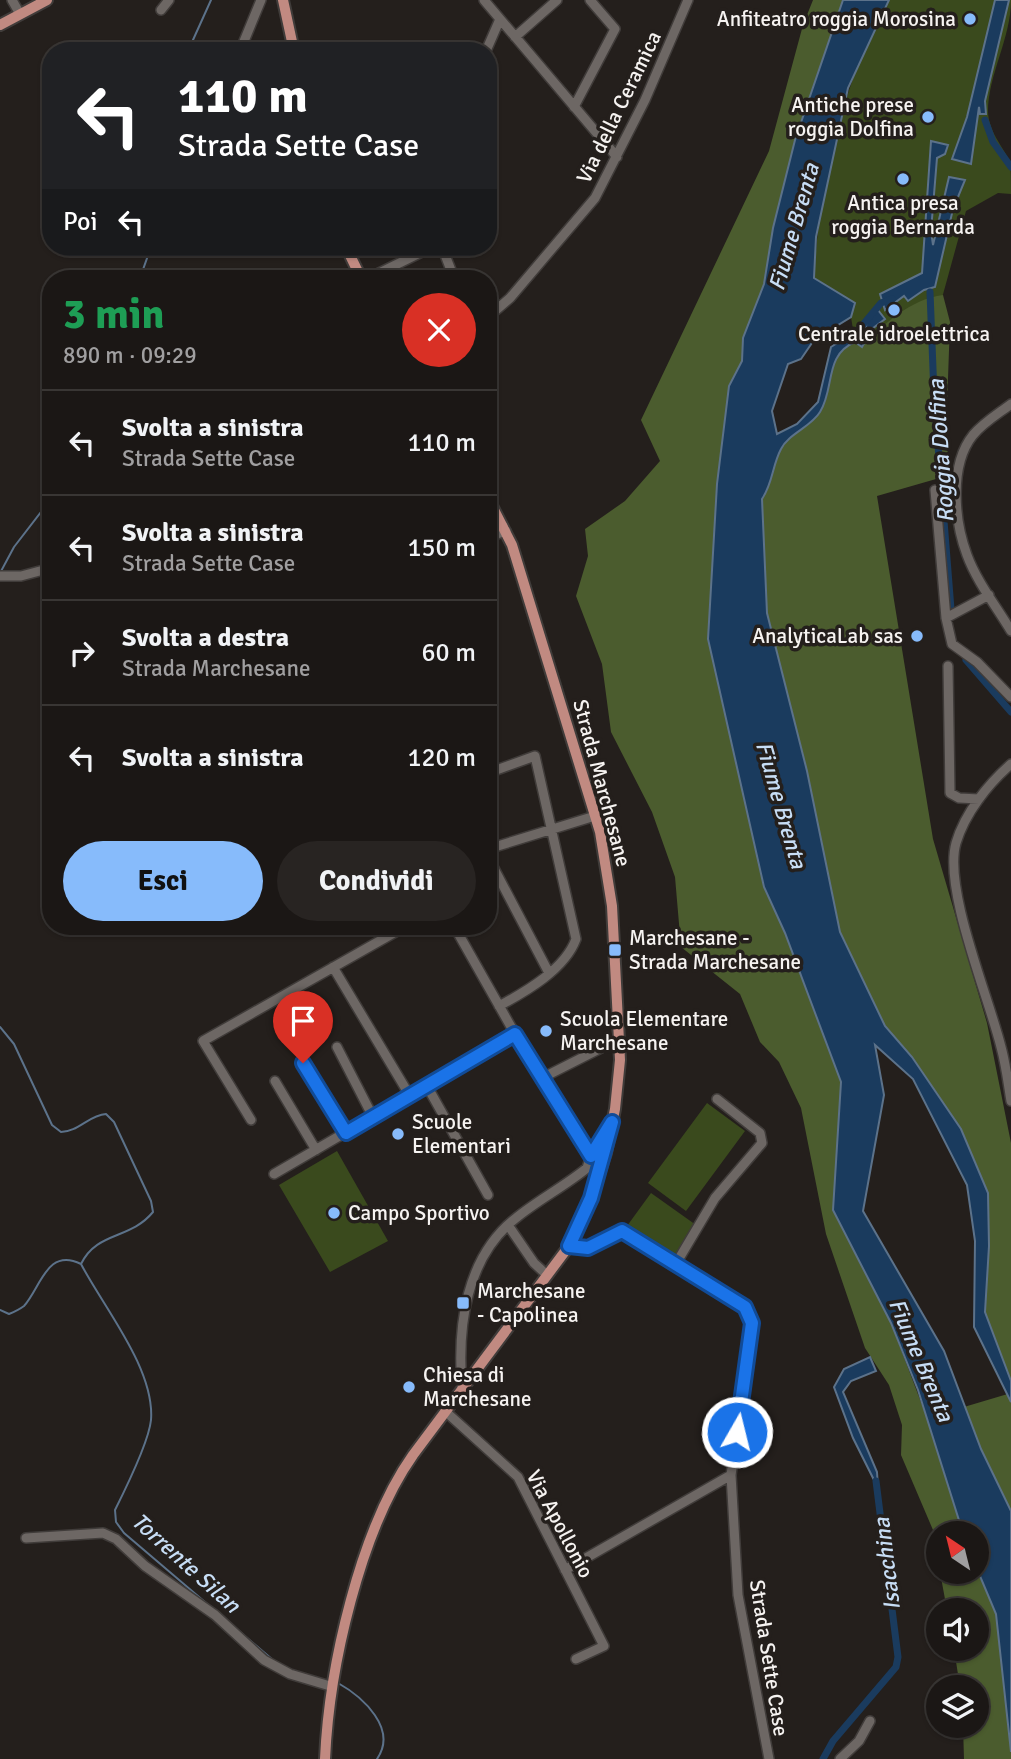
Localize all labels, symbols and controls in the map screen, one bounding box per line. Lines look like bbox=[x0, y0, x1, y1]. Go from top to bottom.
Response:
place label: Anfiteatro roggia Morosina bbox=[717, 6, 956, 32]
marker: Anfiteatro roggia Morosina bbox=[962, 11, 978, 27]
street label: Via della Ceramica bbox=[571, 27, 667, 187]
text: 110 m bbox=[178, 66, 308, 126]
icon: left bbox=[63, 70, 154, 161]
place label: Antiche prese roggia Dolfina bbox=[788, 92, 914, 142]
marker: Antiche prese roggia Dolfina bbox=[920, 109, 936, 125]
text: Strada Sette Case bbox=[178, 126, 419, 165]
water label: Fiume Brenta bbox=[762, 159, 826, 294]
marker: Antica presa roggia Bernarda bbox=[895, 171, 911, 187]
place label: Antica presa roggia Bernarda bbox=[831, 190, 975, 240]
icon: left bbox=[112, 203, 150, 241]
text: Poi bbox=[63, 206, 98, 238]
text: 3 min bbox=[63, 289, 164, 340]
button: close bbox=[402, 293, 476, 367]
marker: Centrale idroelettrica bbox=[886, 302, 902, 318]
place label: Centrale idroelettrica bbox=[798, 321, 990, 347]
text: 890 m · 09:29 bbox=[63, 341, 197, 370]
water label: Roggia Dolfina bbox=[921, 377, 960, 524]
text: Svolta a sinistra bbox=[122, 412, 304, 444]
icon: left bbox=[63, 424, 101, 462]
text: 110 m bbox=[407, 427, 476, 459]
text: Strada Sette Case bbox=[122, 444, 295, 473]
text: Svolta a sinistra bbox=[122, 517, 304, 549]
icon: left bbox=[63, 529, 101, 567]
text: 150 m bbox=[407, 532, 476, 564]
text: Strada Sette Case bbox=[122, 549, 295, 578]
text: Svolta a destra bbox=[122, 622, 289, 654]
place label: AnalyticaLab sas bbox=[752, 623, 903, 649]
marker: AnalyticaLab sas bbox=[909, 628, 925, 644]
icon: right bbox=[63, 634, 101, 672]
text: 60 m bbox=[421, 637, 476, 669]
text: Strada Marchesane bbox=[122, 654, 311, 683]
street label: Strada Marchesane bbox=[567, 696, 637, 870]
water label: Fiume Brenta bbox=[749, 738, 813, 873]
icon: left bbox=[63, 739, 101, 777]
text: Svolta a sinistra bbox=[122, 742, 304, 774]
text: 120 m bbox=[407, 742, 476, 774]
button: Esci bbox=[63, 841, 263, 921]
button: Condividi bbox=[277, 841, 476, 921]
place label: Marchesane - Strada Marchesane bbox=[629, 925, 801, 975]
marker: Marchesane - Strada Marchesane bbox=[607, 942, 623, 958]
pin bbox=[273, 991, 333, 1063]
icon: arrive bbox=[284, 1002, 322, 1040]
place label: Scuola Elementare Marchesane bbox=[560, 1006, 728, 1056]
marker: Scuola Elementare Marchesane bbox=[538, 1023, 554, 1039]
place label: Scuole Elementari bbox=[412, 1109, 511, 1159]
marker: Scuole Elementari bbox=[390, 1126, 406, 1142]
place label: Campo Sportivo bbox=[348, 1200, 490, 1226]
marker: Campo Sportivo bbox=[326, 1205, 342, 1221]
place label: Marchesane - Capolinea bbox=[477, 1278, 586, 1328]
water label: Fiume Brenta bbox=[882, 1294, 960, 1427]
marker: Marchesane - Capolinea bbox=[455, 1295, 471, 1311]
place label: Chiesa di Marchesane bbox=[423, 1362, 532, 1412]
marker: Chiesa di Marchesane bbox=[401, 1379, 417, 1395]
position arrow bbox=[700, 1395, 774, 1469]
street label: Via Apollonio bbox=[521, 1465, 599, 1583]
water label: Torrente Silan bbox=[126, 1507, 247, 1620]
water label: Isacchina bbox=[867, 1515, 907, 1612]
north arrow bbox=[926, 1521, 989, 1584]
map controls bbox=[926, 1521, 989, 1738]
street label: Strada Sette Case bbox=[744, 1578, 794, 1738]
button: sound bbox=[926, 1598, 989, 1661]
button: layers bbox=[926, 1675, 989, 1738]

